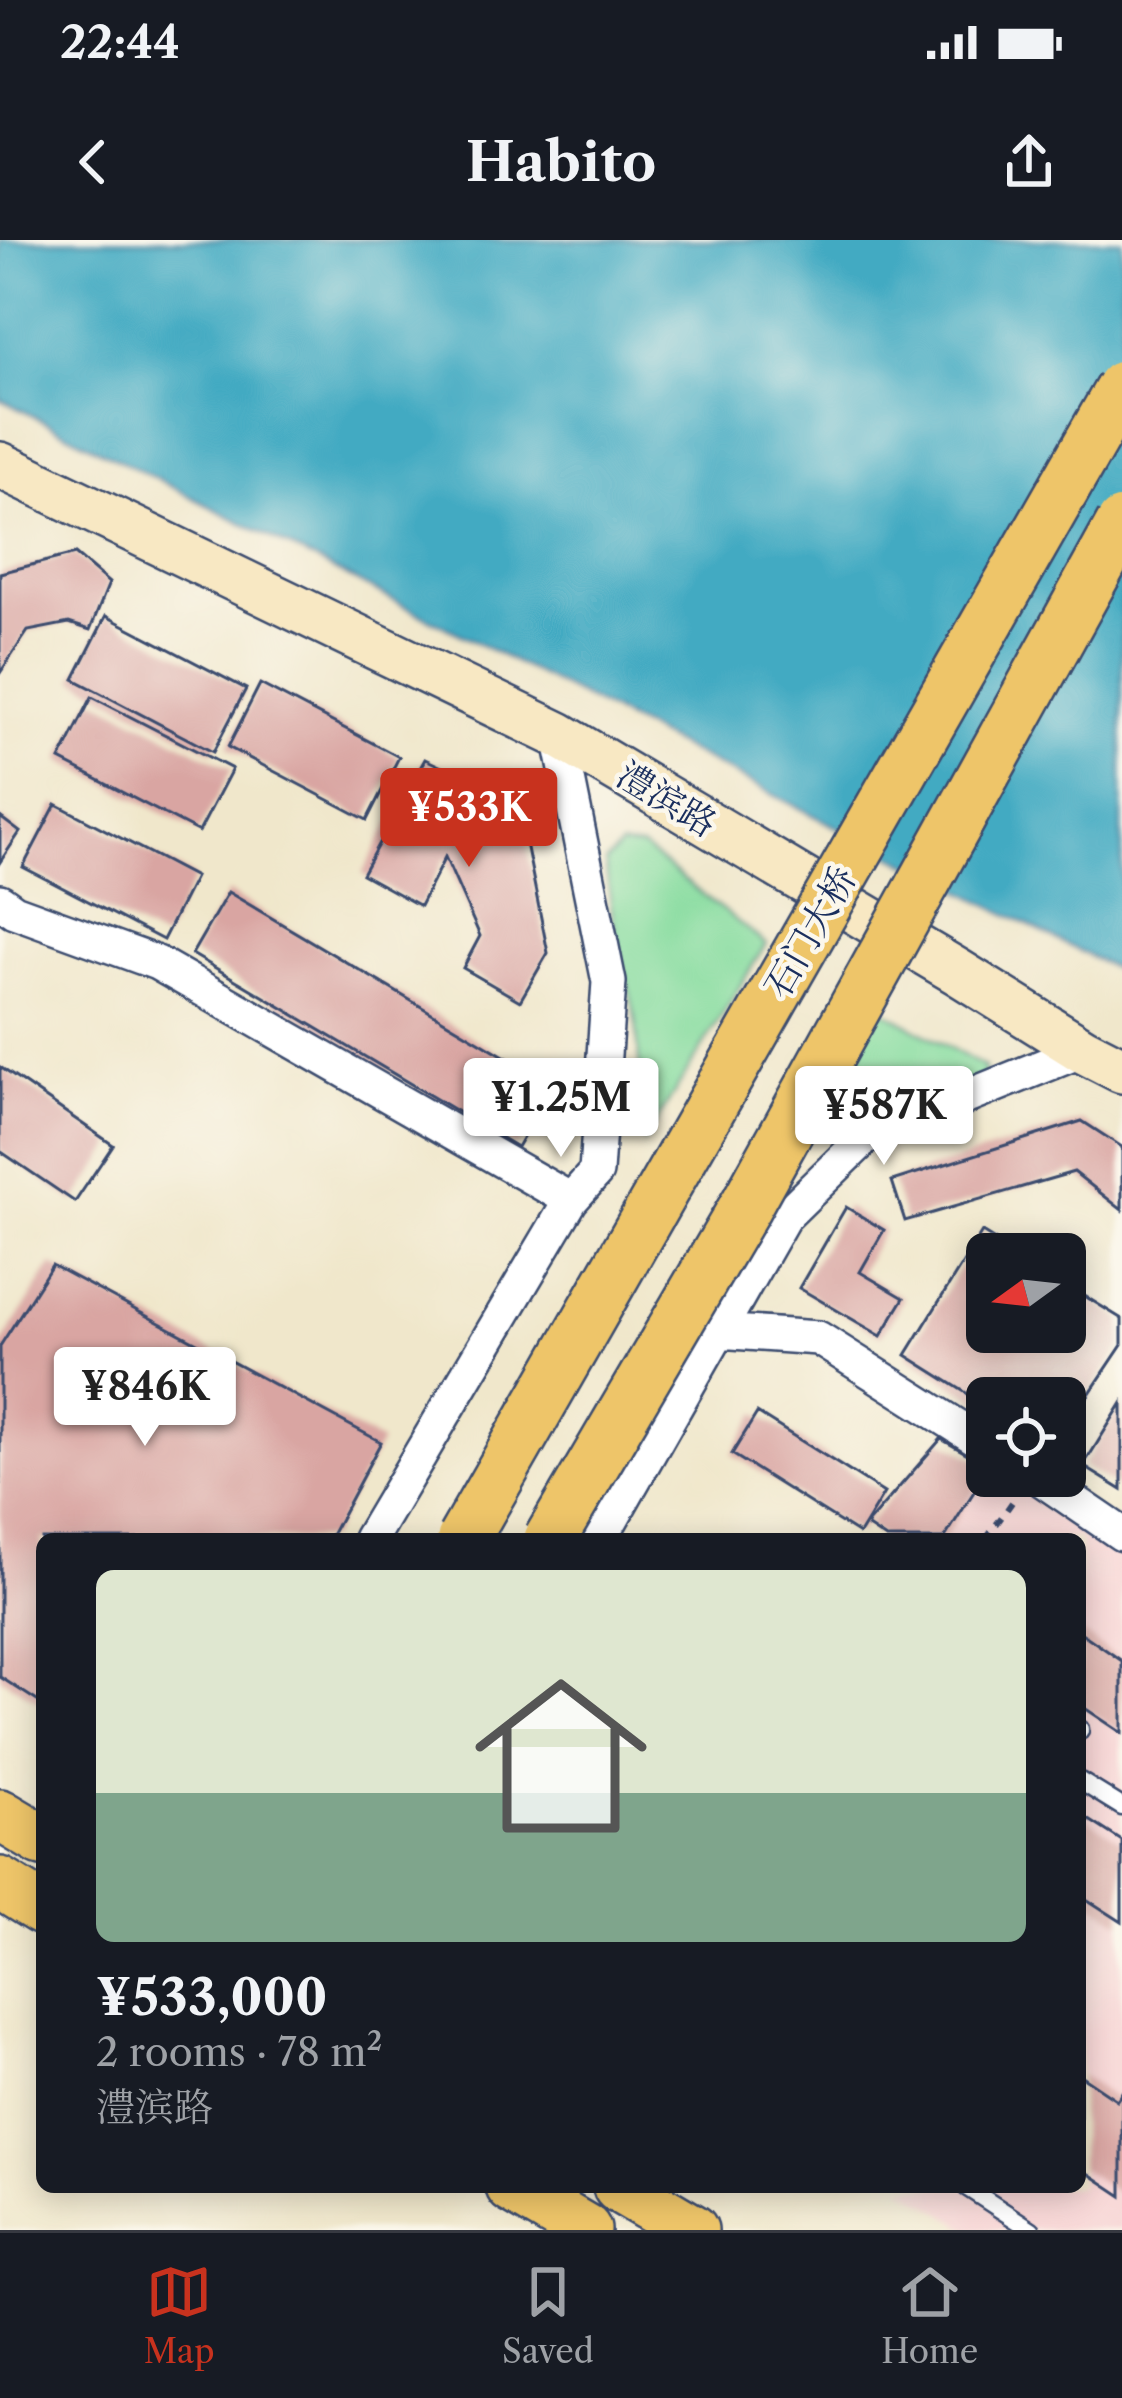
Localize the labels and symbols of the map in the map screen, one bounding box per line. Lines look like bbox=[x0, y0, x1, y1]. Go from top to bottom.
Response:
street label: 澧滨路 bbox=[609, 752, 725, 846]
pin: ¥533K bbox=[385, 768, 553, 870]
street label: 石门大桥 bbox=[755, 859, 865, 1005]
pin: ¥1.25M bbox=[463, 1058, 659, 1160]
pin: ¥587K bbox=[800, 1066, 968, 1168]
north arrow bbox=[966, 1233, 1086, 1353]
pin: ¥846K bbox=[61, 1347, 229, 1449]

